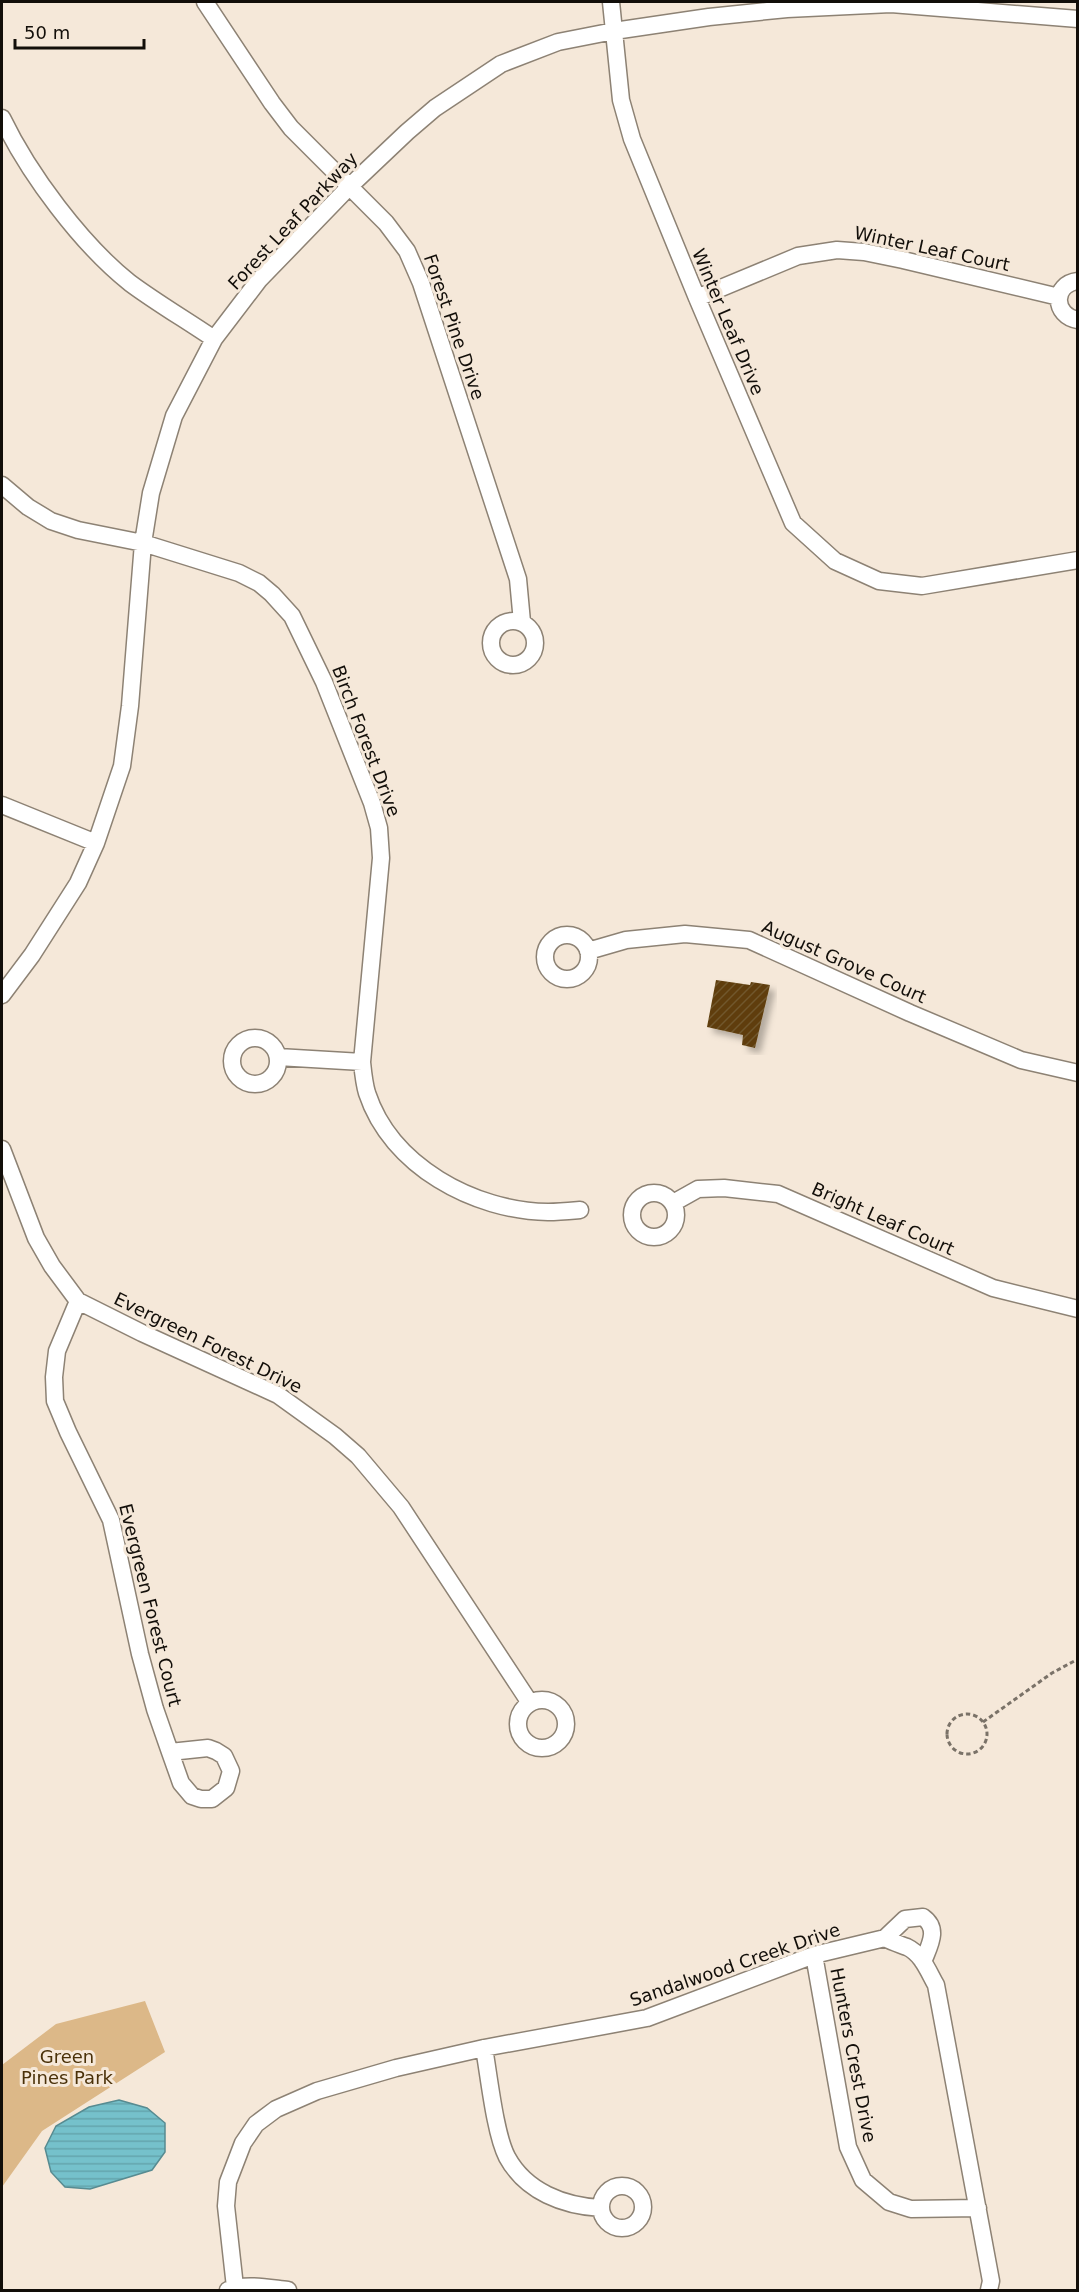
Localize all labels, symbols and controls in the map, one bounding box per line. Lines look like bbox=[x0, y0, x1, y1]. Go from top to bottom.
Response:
scale bar bbox=[15, 12, 144, 50]
text: 50 m bbox=[24, 22, 70, 43]
street label: Forest Leaf Parkway bbox=[224, 147, 362, 294]
street label: Winter Leaf Court bbox=[852, 222, 1012, 275]
street label: Winter Leaf Drive bbox=[688, 245, 769, 398]
street label: Forest Pine Drive bbox=[420, 251, 489, 402]
street label: Birch Forest Drive bbox=[328, 662, 405, 819]
street label: August Grove Court bbox=[759, 916, 930, 1007]
street label: Bright Leaf Court bbox=[809, 1178, 958, 1259]
street label: Evergreen Forest Drive bbox=[111, 1288, 306, 1397]
street label: Evergreen Forest Court bbox=[115, 1501, 186, 1708]
street label: Sandalwood Creek Drive bbox=[627, 1919, 843, 2010]
street label: Hunters Crest Drive bbox=[826, 1966, 881, 2144]
park label: Green Pines Park bbox=[21, 2046, 114, 2088]

